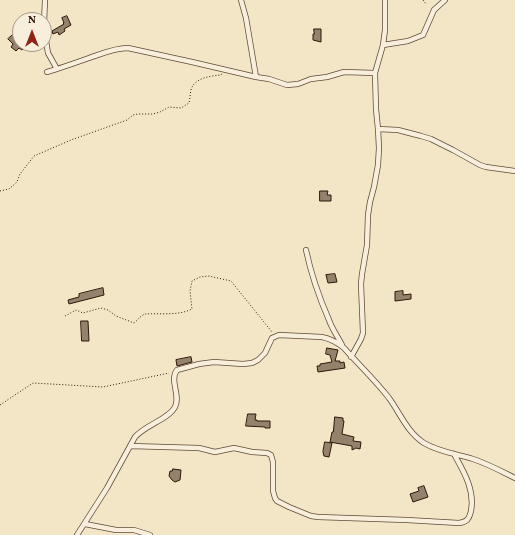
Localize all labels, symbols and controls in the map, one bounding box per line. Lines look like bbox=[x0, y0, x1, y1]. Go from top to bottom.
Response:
north arrow bbox=[12, 12, 52, 52]
text: N bbox=[28, 13, 36, 28]

